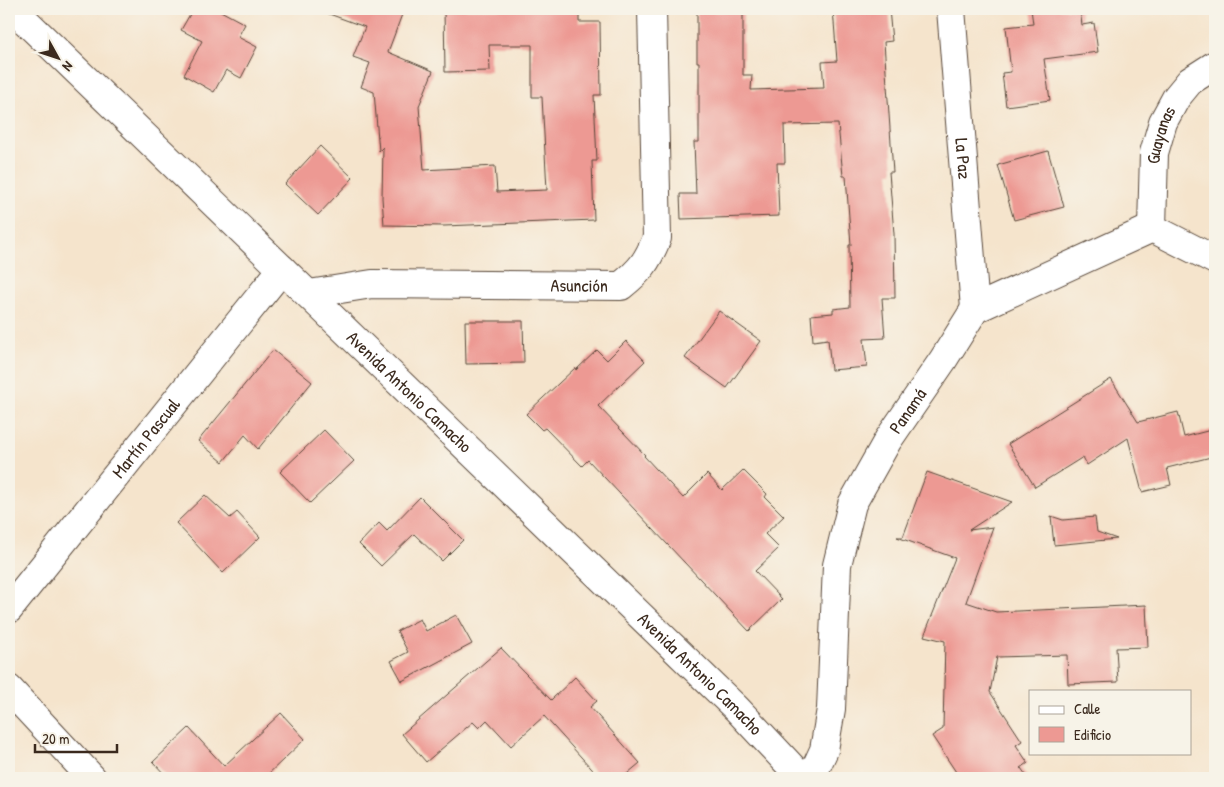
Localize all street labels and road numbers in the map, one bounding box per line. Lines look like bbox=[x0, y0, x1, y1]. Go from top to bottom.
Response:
street label: Guayanas bbox=[1141, 101, 1181, 164]
street label: La Paz bbox=[949, 137, 978, 180]
street label: Asunción bbox=[550, 272, 608, 298]
street label: Avenida Antonio Camacho bbox=[341, 325, 478, 458]
street label: Panamá bbox=[883, 383, 932, 439]
street label: Martín Pascual bbox=[106, 393, 186, 483]
street label: Avenida Antonio Camacho bbox=[632, 607, 768, 740]

